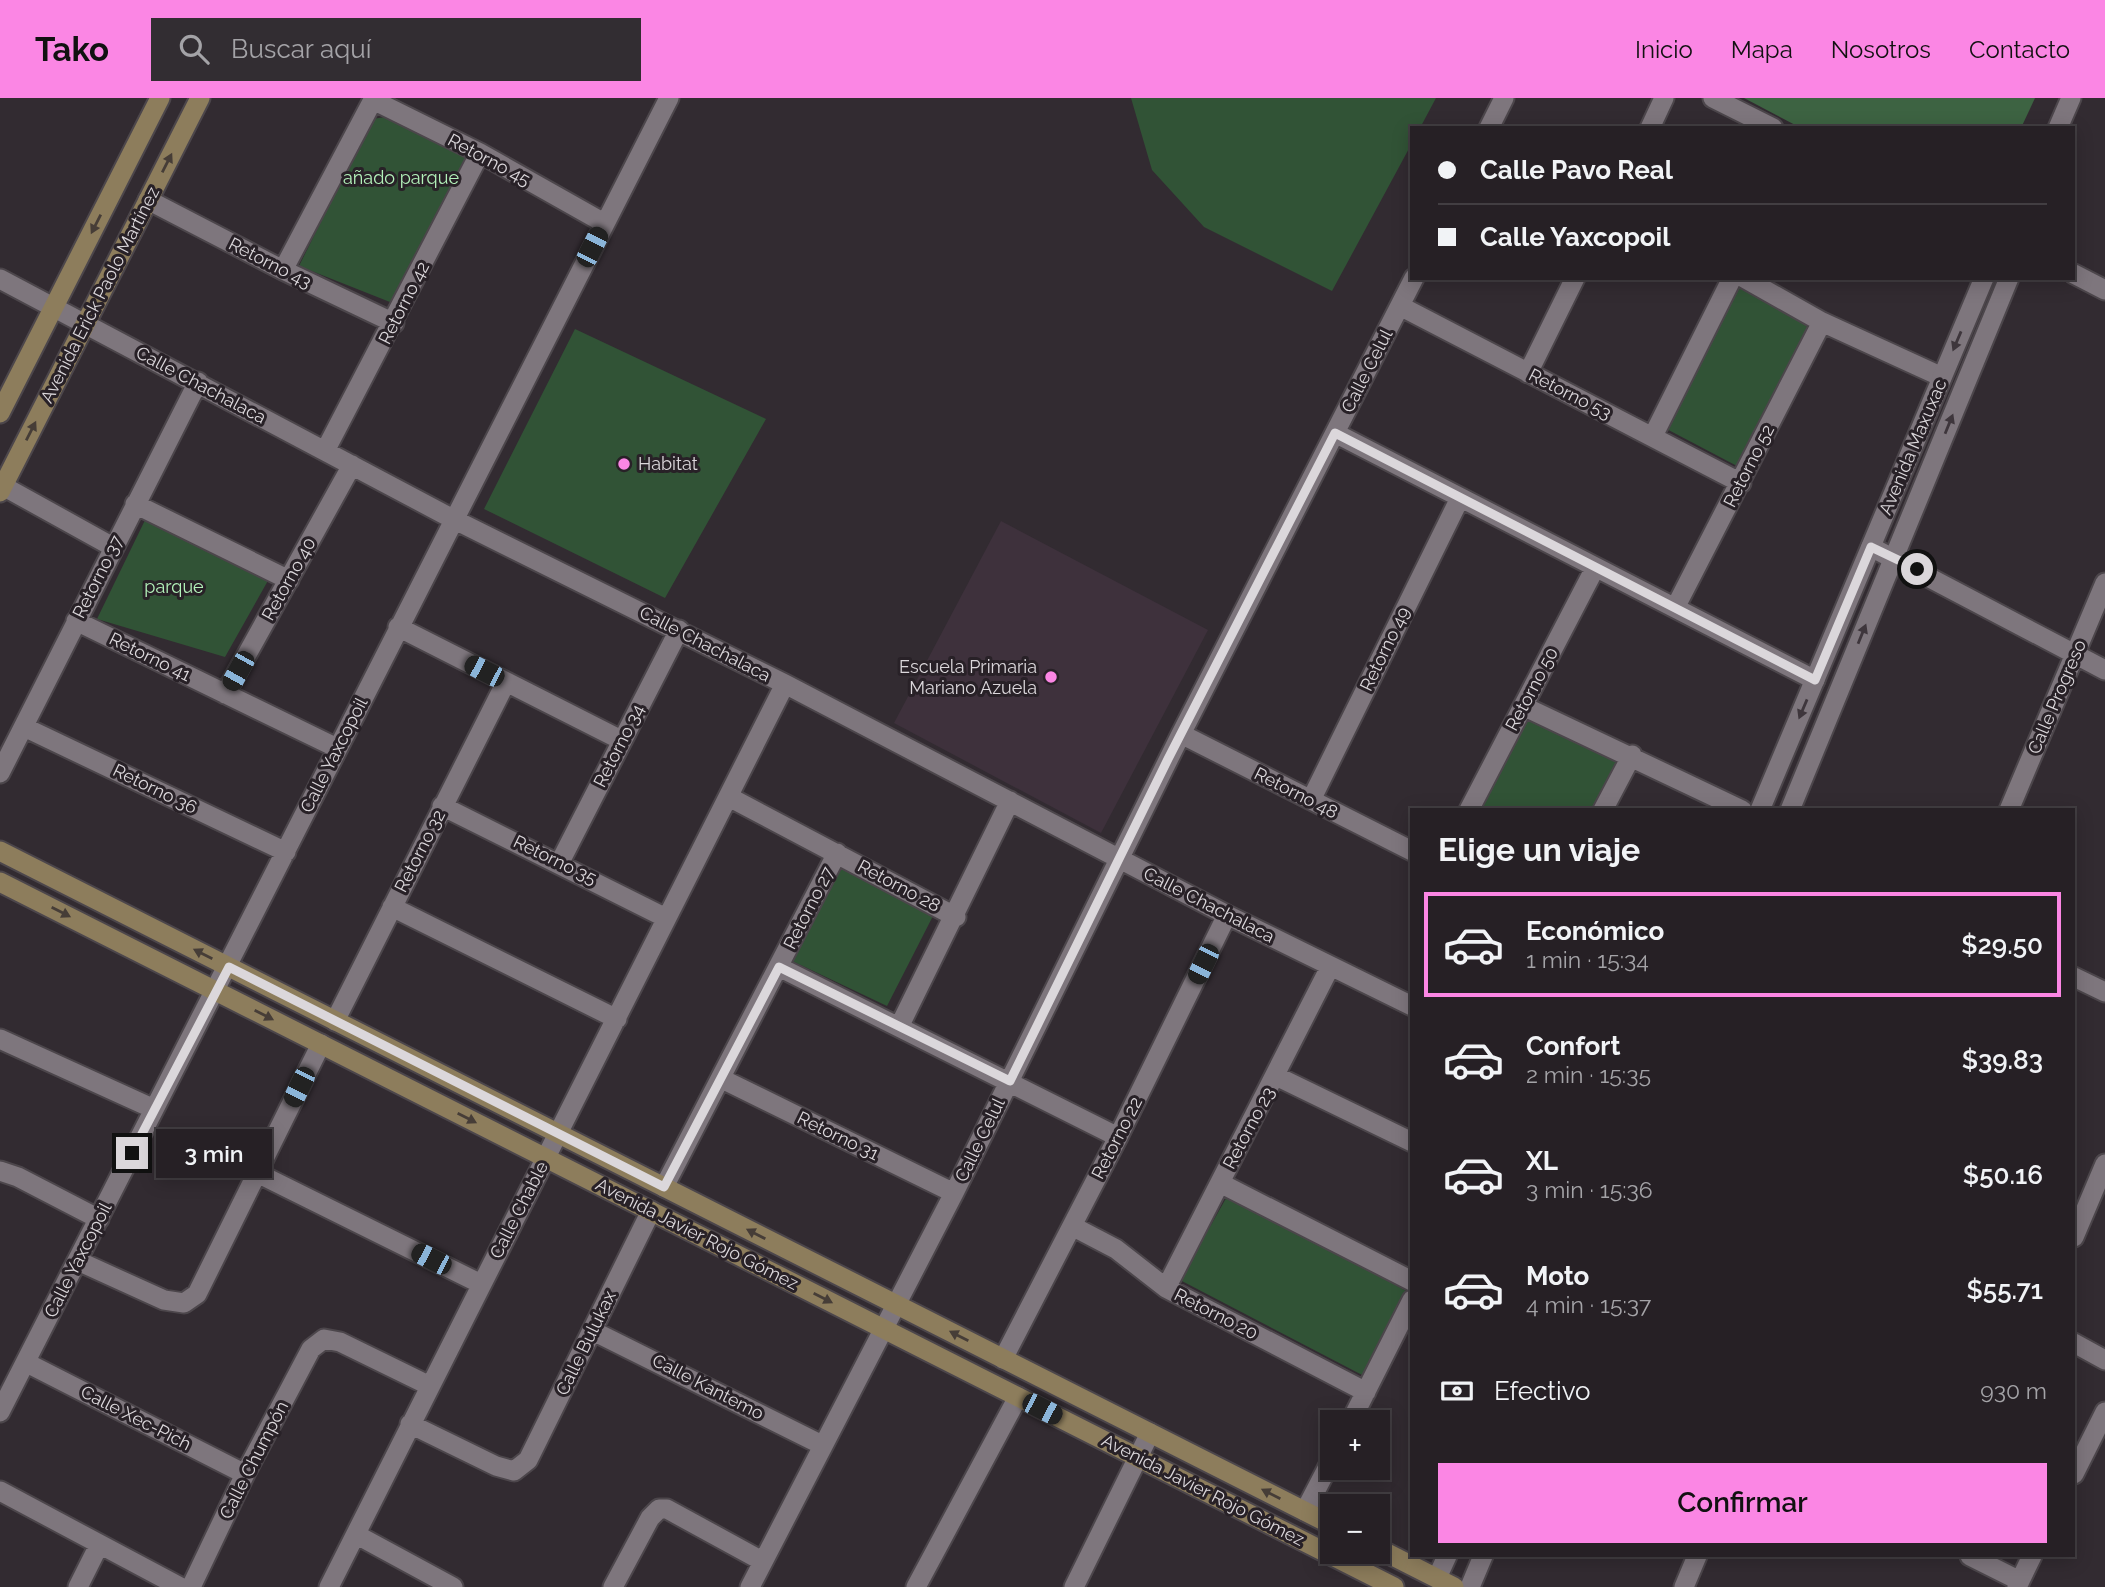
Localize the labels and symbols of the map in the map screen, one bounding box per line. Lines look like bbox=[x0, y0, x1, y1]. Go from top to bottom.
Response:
street label: Retorno 45 bbox=[444, 129, 534, 190]
one-way arrow bbox=[161, 153, 173, 173]
park label: añado parque bbox=[343, 167, 459, 188]
street label: Avenida Erick Paolo Martínez bbox=[36, 183, 163, 406]
one-way arrow bbox=[90, 215, 102, 235]
car bbox=[574, 224, 611, 270]
street label: Retorno 43 bbox=[225, 233, 315, 292]
street label: Retorno 42 bbox=[374, 258, 433, 348]
street label: Calle Celul bbox=[1337, 326, 1396, 416]
one-way arrow bbox=[1952, 331, 1963, 352]
street label: Calle Chachalaca bbox=[133, 341, 270, 428]
street label: Retorno 53 bbox=[1525, 364, 1615, 423]
street label: Avenida Maxuxac bbox=[1874, 376, 1951, 518]
one-way arrow bbox=[1944, 413, 1955, 434]
one-way arrow bbox=[25, 421, 36, 441]
street label: Retorno 52 bbox=[1719, 421, 1778, 511]
place label: Habitat bbox=[638, 453, 698, 474]
marker: Habitat bbox=[616, 456, 632, 472]
street label: Retorno 37 bbox=[68, 532, 127, 622]
street label: Retorno 40 bbox=[257, 534, 320, 624]
route start bbox=[1901, 553, 1933, 585]
park label: parque bbox=[144, 576, 204, 597]
street label: Calle Chachalaca bbox=[636, 601, 774, 686]
street label: Retorno 49 bbox=[1355, 603, 1414, 694]
one-way arrow bbox=[1857, 623, 1868, 644]
street label: Retorno 41 bbox=[106, 628, 195, 685]
street label: Calle Progreso bbox=[2023, 636, 2090, 757]
street label: Retorno 50 bbox=[1501, 643, 1562, 734]
car bbox=[219, 648, 258, 694]
car bbox=[461, 652, 508, 690]
place label: Escuela Primaria Mariano Azuela bbox=[899, 656, 1037, 698]
marker: Escuela Primaria Mariano Azuela bbox=[1043, 669, 1059, 685]
street label: Calle Yaxcopoil bbox=[296, 694, 372, 816]
one-way arrow bbox=[1797, 699, 1809, 719]
street label: Retorno 34 bbox=[589, 701, 648, 791]
street label: Retorno 36 bbox=[110, 759, 201, 818]
street label: Retorno 48 bbox=[1251, 763, 1342, 823]
street label: Retorno 32 bbox=[390, 806, 449, 895]
street label: Retorno 35 bbox=[510, 830, 600, 889]
street label: Retorno 28 bbox=[854, 855, 944, 916]
street label: Calle Chachalaca bbox=[1140, 862, 1278, 947]
street label: Retorno 27 bbox=[779, 863, 838, 952]
one-way arrow bbox=[51, 907, 71, 918]
car bbox=[1185, 941, 1222, 987]
one-way arrow bbox=[193, 948, 213, 959]
one-way arrow bbox=[254, 1010, 274, 1021]
car bbox=[281, 1064, 318, 1110]
street label: Retorno 23 bbox=[1218, 1083, 1279, 1172]
street label: Retorno 22 bbox=[1087, 1093, 1146, 1182]
street label: Calle Celul bbox=[950, 1094, 1009, 1185]
street label: Retorno 31 bbox=[794, 1107, 883, 1164]
one-way arrow bbox=[457, 1112, 477, 1123]
callout: 3 min bbox=[156, 1128, 272, 1178]
route end bbox=[116, 1137, 148, 1169]
street label: Calle Chable bbox=[485, 1157, 552, 1262]
street label: Avenida Javier Rojo Gómez bbox=[592, 1173, 802, 1294]
street label: Calle Yaxcopoil bbox=[40, 1199, 116, 1321]
one-way arrow bbox=[745, 1228, 765, 1240]
car bbox=[408, 1240, 455, 1278]
street label: Retorno 20 bbox=[1171, 1284, 1262, 1344]
street label: Calle Bulukax bbox=[551, 1287, 620, 1399]
one-way arrow bbox=[813, 1292, 833, 1303]
one-way arrow bbox=[948, 1331, 968, 1343]
street label: Calle Kantemo bbox=[649, 1349, 768, 1424]
street label: Calle Xec-Pich bbox=[77, 1381, 195, 1454]
car bbox=[1019, 1390, 1066, 1428]
street label: Calle Chumpón bbox=[215, 1397, 292, 1522]
street label: Avenida Javier Rojo Gómez bbox=[1098, 1429, 1308, 1550]
one-way arrow bbox=[1261, 1489, 1281, 1500]

